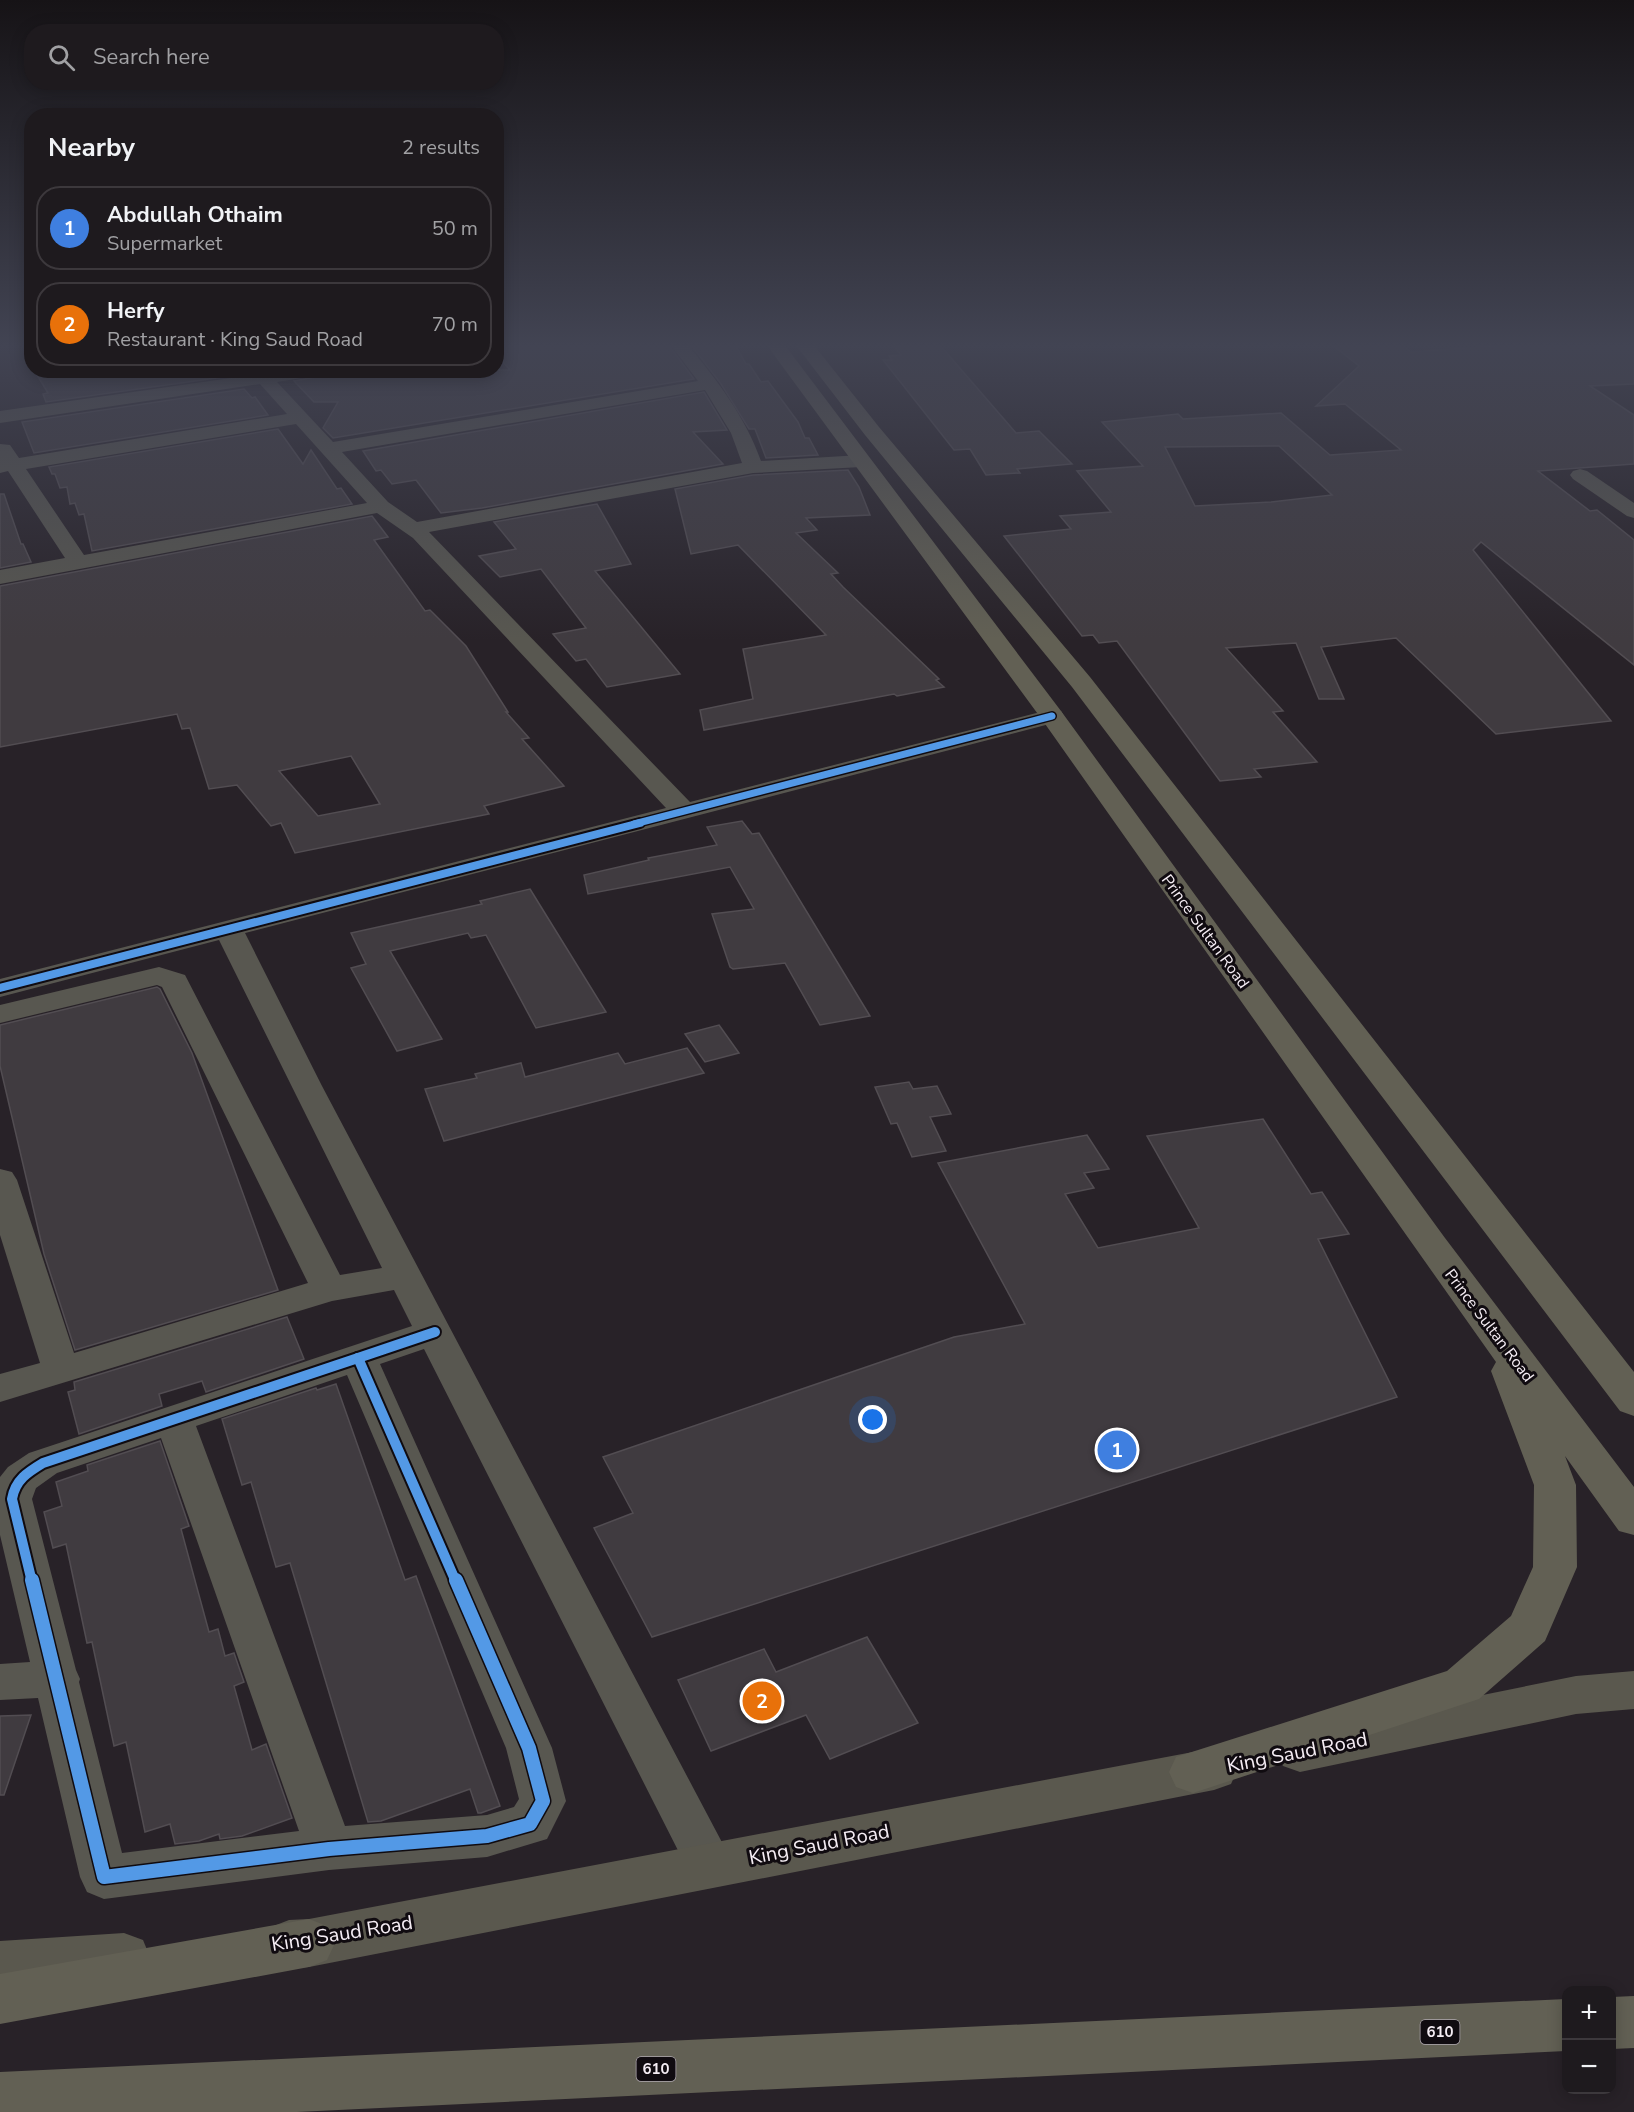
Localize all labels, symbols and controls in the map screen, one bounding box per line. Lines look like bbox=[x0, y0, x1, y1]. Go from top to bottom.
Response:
search box bbox=[24, 24, 504, 90]
icon: search bbox=[45, 41, 78, 74]
text: Search here bbox=[93, 42, 210, 72]
text: Nearby bbox=[48, 130, 135, 165]
text: 2 results bbox=[402, 134, 480, 161]
text: Abdullah Othaim bbox=[107, 200, 283, 230]
text: 1 bbox=[64, 215, 76, 242]
text: 50 m bbox=[432, 215, 478, 242]
text: Supermarket bbox=[107, 230, 222, 257]
text: Herfy bbox=[107, 296, 165, 326]
text: 2 bbox=[64, 311, 76, 338]
text: 70 m bbox=[432, 311, 478, 338]
text: Restaurant · King Saud Road bbox=[107, 326, 363, 353]
street label: Prince Sultan Road bbox=[1156, 870, 1254, 993]
street label: Prince Sultan Road bbox=[1439, 1265, 1539, 1387]
your location bbox=[858, 1405, 887, 1434]
pin: 1 bbox=[1098, 1428, 1136, 1472]
pin: 2 bbox=[742, 1678, 782, 1724]
street label: King Saud Road bbox=[1224, 1726, 1370, 1779]
street label: King Saud Road bbox=[746, 1818, 892, 1871]
street label: King Saud Road bbox=[269, 1909, 415, 1958]
map controls bbox=[1562, 1986, 1616, 2094]
button: + bbox=[1562, 1986, 1616, 2040]
road number: 610 bbox=[1420, 2020, 1460, 2044]
button: − bbox=[1562, 2040, 1616, 2094]
road number: 610 bbox=[636, 2057, 676, 2081]

